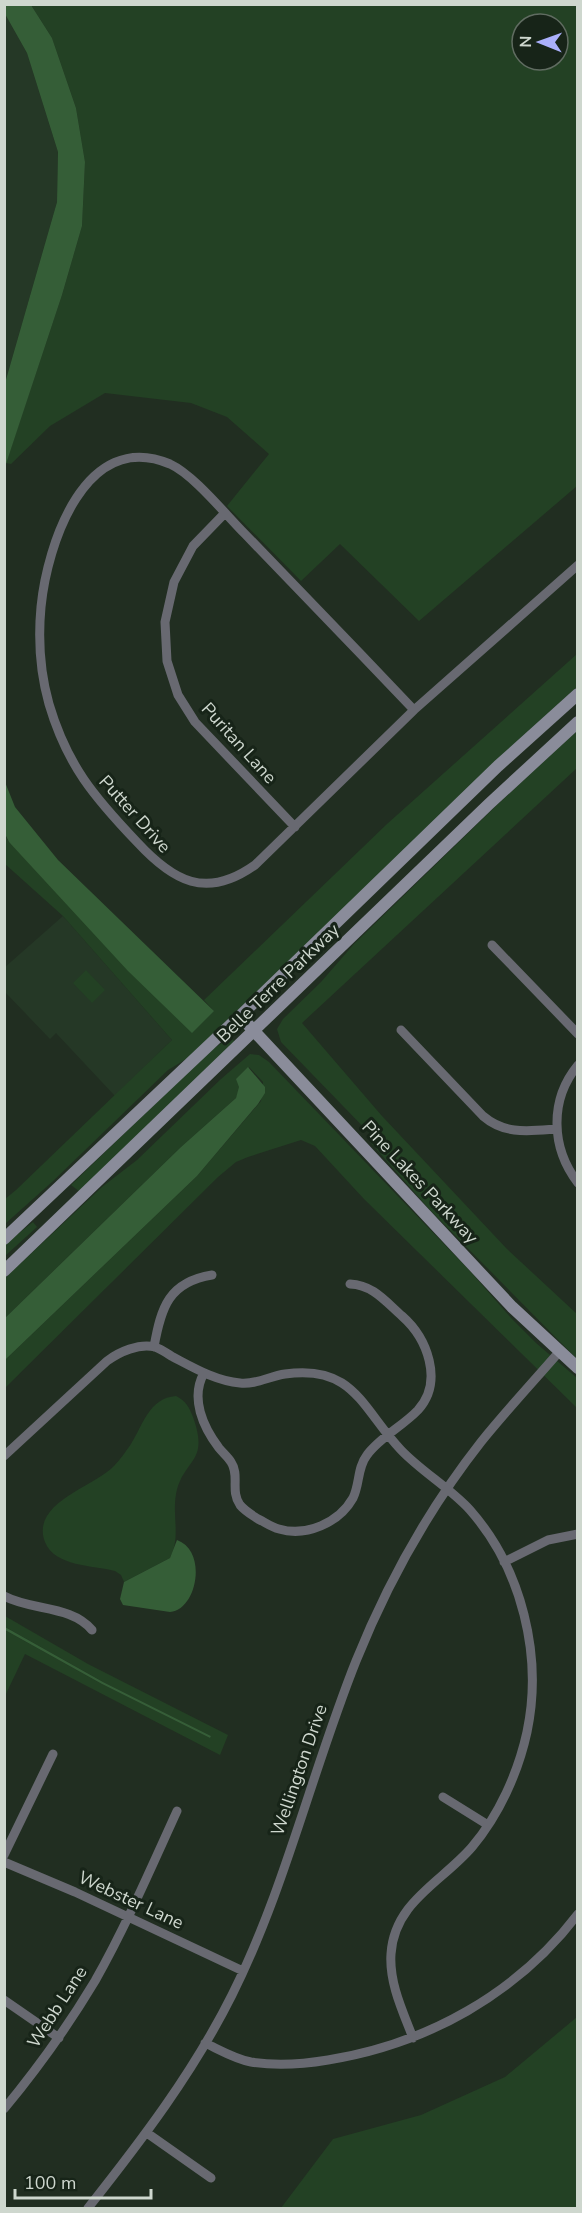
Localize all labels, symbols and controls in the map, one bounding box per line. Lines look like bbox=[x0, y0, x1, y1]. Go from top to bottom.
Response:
north arrow bbox=[510, 12, 570, 72]
text: N bbox=[515, 36, 537, 48]
street label: Puritan Lane bbox=[196, 697, 282, 789]
street label: Putter Drive bbox=[94, 770, 176, 858]
street label: Belle Terre Parkway bbox=[211, 918, 345, 1048]
street label: Pine Lakes Parkway bbox=[357, 1115, 484, 1249]
street label: Wellington Drive bbox=[265, 1701, 333, 1839]
street label: Webster Lane bbox=[75, 1865, 187, 1935]
street label: Webb Lane bbox=[22, 1961, 92, 2053]
scale bar bbox=[15, 2162, 152, 2200]
text: 100 m bbox=[24, 2171, 76, 2195]

